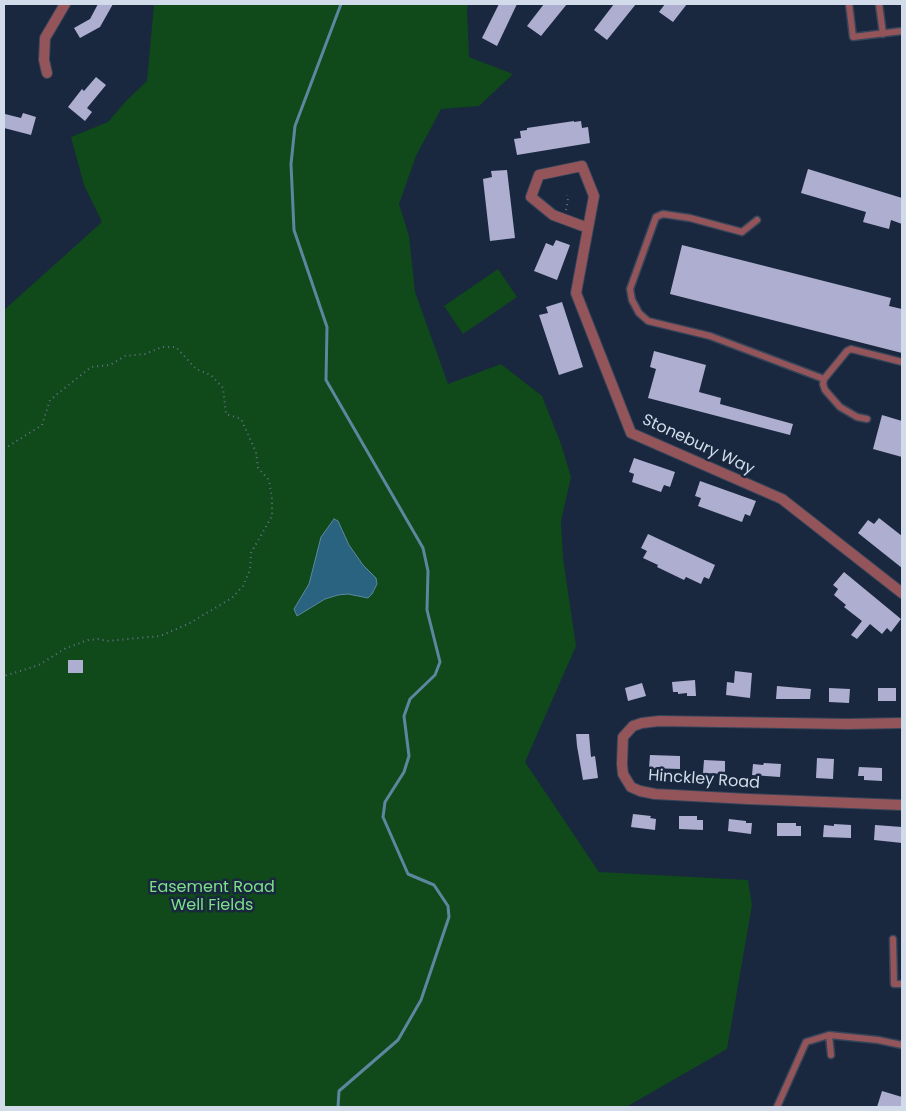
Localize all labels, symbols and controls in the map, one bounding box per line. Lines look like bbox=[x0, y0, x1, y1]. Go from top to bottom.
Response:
street label: Stonebury Way bbox=[639, 411, 757, 479]
street label: Hinckley Road bbox=[647, 767, 761, 793]
park label: Easement Road Well Fields bbox=[149, 878, 275, 916]

